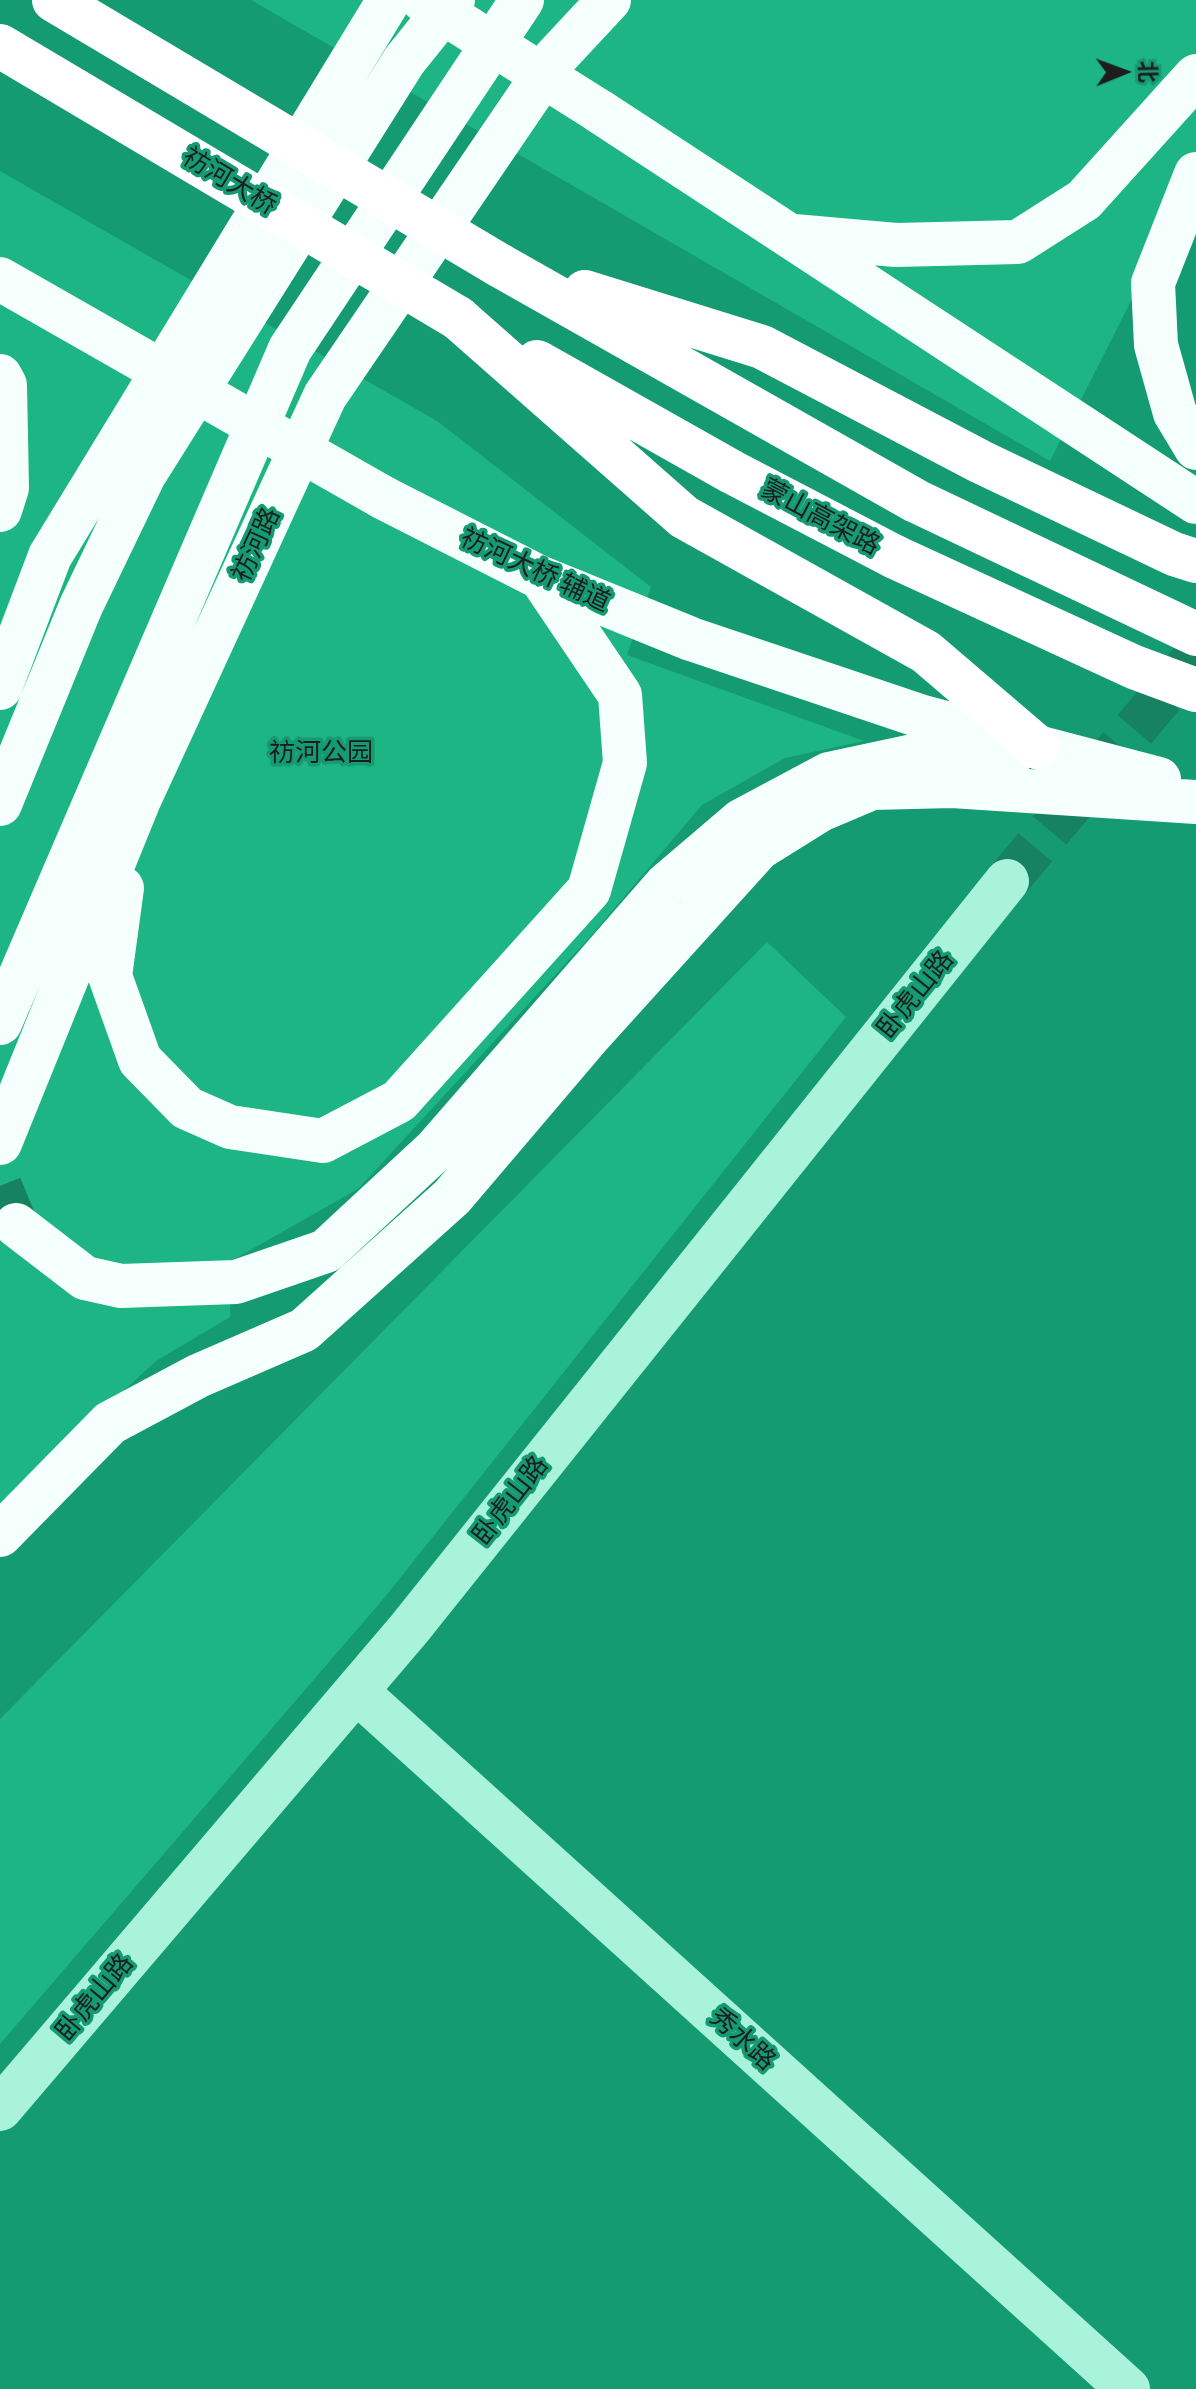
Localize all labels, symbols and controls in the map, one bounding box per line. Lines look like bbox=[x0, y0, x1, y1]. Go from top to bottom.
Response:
north arrow bbox=[1084, 32, 1164, 112]
text: 北 bbox=[1133, 60, 1163, 83]
street label: 祊河大桥 bbox=[176, 142, 282, 222]
street label: 蒙山高架路 bbox=[755, 474, 885, 562]
street label: 祊河路 bbox=[226, 503, 288, 587]
street label: 祊河大桥 辅道 bbox=[455, 523, 615, 619]
park label: 祊河公园 bbox=[269, 738, 373, 770]
street label: 卧虎山路 bbox=[871, 945, 961, 1045]
street label: 卧虎山路 bbox=[467, 1450, 555, 1552]
street label: 卧虎山路 bbox=[50, 1948, 140, 2048]
street label: 秀水路 bbox=[703, 2002, 781, 2078]

